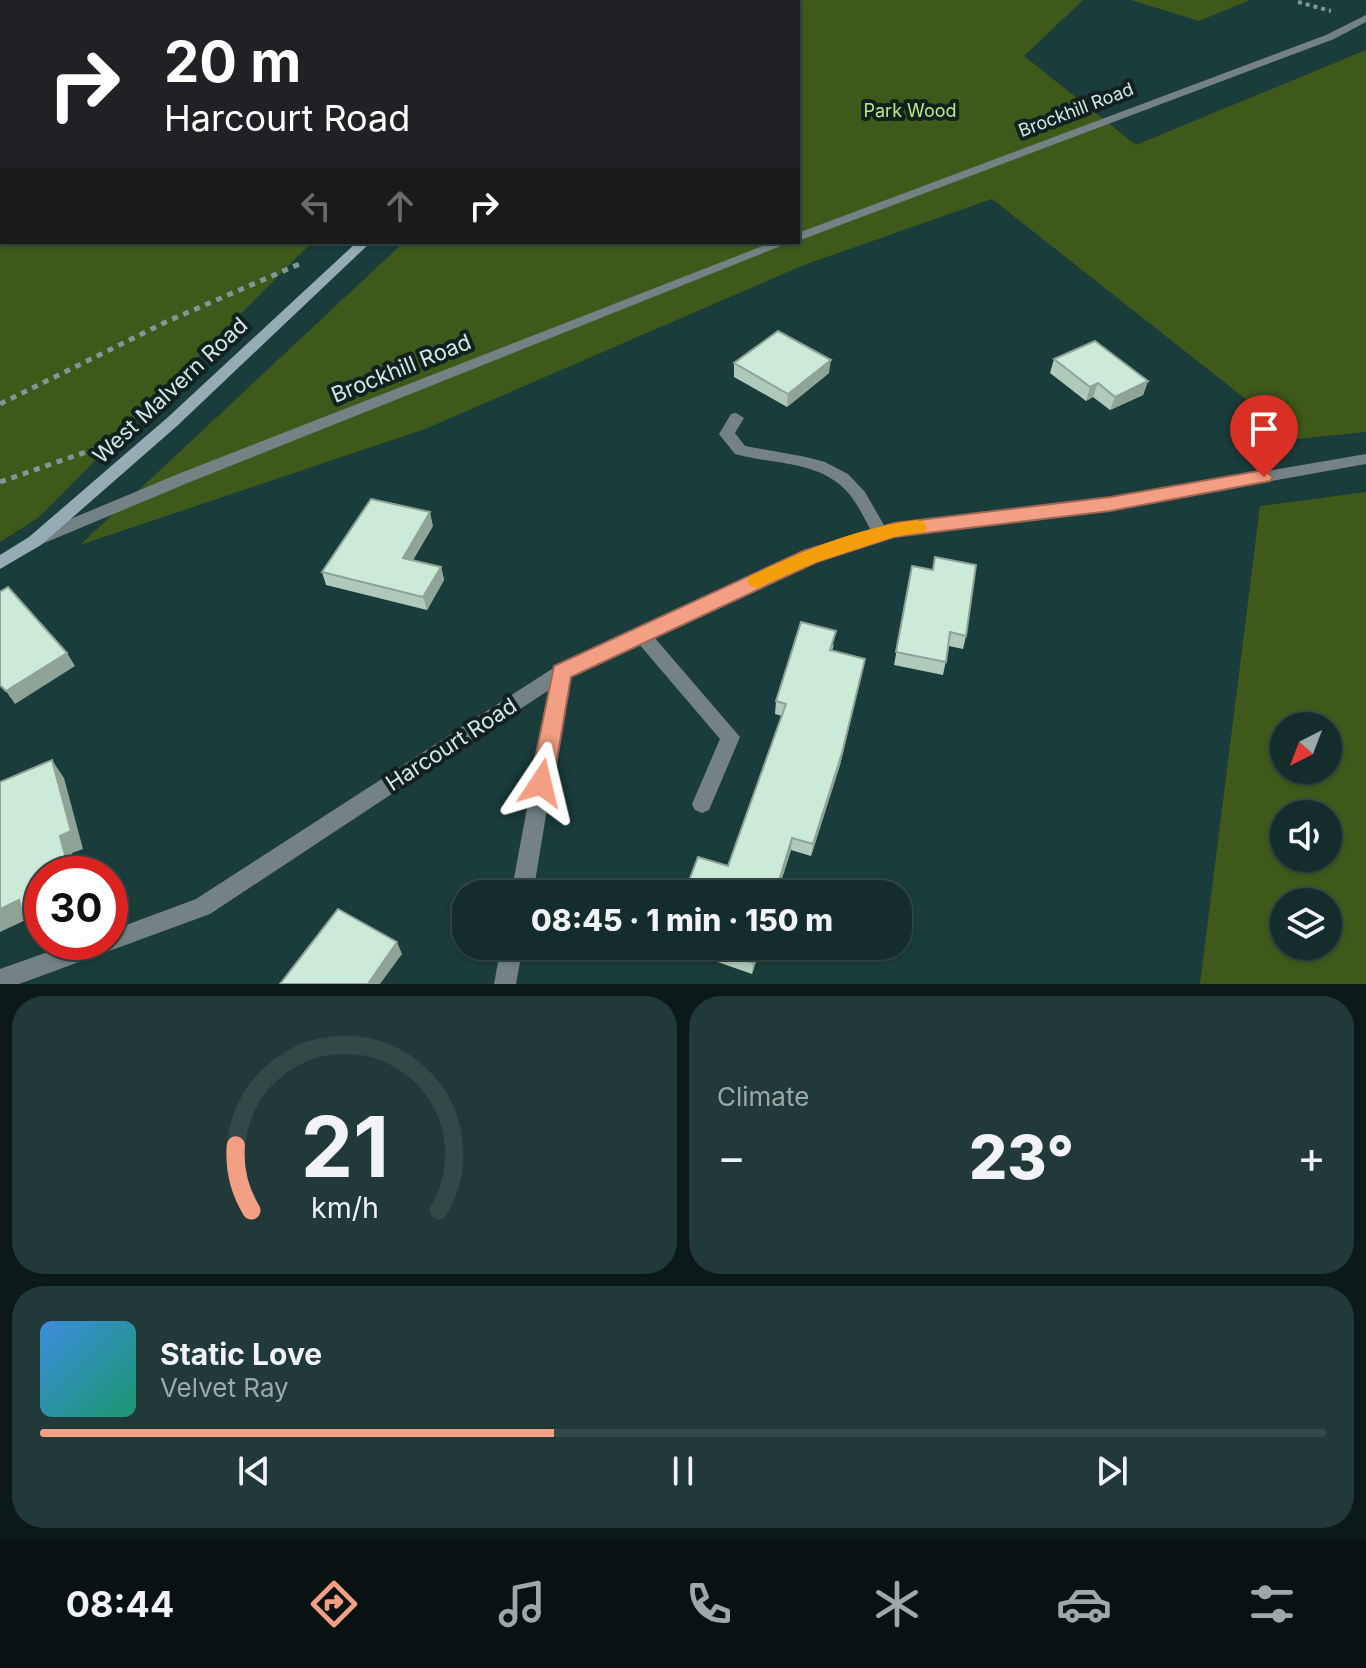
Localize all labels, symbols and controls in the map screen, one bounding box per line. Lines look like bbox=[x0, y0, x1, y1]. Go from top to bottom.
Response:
text: 20 m bbox=[164, 28, 301, 96]
icon: right bbox=[32, 32, 136, 136]
street label: Brockhill Road bbox=[1015, 78, 1136, 141]
text: Harcourt Road bbox=[164, 96, 410, 140]
park label: Park Wood bbox=[863, 100, 957, 121]
icon: left bbox=[294, 184, 338, 228]
icon: ahead bbox=[378, 184, 422, 228]
icon: right bbox=[462, 184, 506, 228]
street label: West Malvern Road bbox=[87, 312, 253, 468]
street label: Brockhill Road bbox=[327, 328, 475, 408]
pin bbox=[1230, 395, 1298, 477]
icon: arrive bbox=[1242, 407, 1286, 451]
street label: Harcourt Road bbox=[381, 692, 521, 796]
north arrow bbox=[1270, 712, 1342, 784]
map controls bbox=[1270, 712, 1342, 960]
position arrow bbox=[499, 741, 583, 825]
button: sound bbox=[1270, 800, 1342, 872]
speed limit sign: 30 bbox=[24, 856, 128, 960]
button: layers bbox=[1270, 888, 1342, 960]
text: 08:45 · 1 min · 150 m bbox=[531, 902, 833, 938]
text: Climate bbox=[717, 1081, 809, 1112]
text: 21 bbox=[300, 1096, 389, 1197]
text: 23° bbox=[969, 1121, 1074, 1193]
text: − bbox=[717, 1130, 746, 1184]
text: + bbox=[1297, 1130, 1326, 1184]
text: km/h bbox=[311, 1190, 378, 1225]
text: Static Love bbox=[160, 1336, 322, 1372]
text: Velvet Ray bbox=[160, 1372, 289, 1403]
icon: previous bbox=[232, 1449, 276, 1493]
icon: pause bbox=[661, 1449, 705, 1493]
icon: next bbox=[1090, 1449, 1134, 1493]
icon: directions bbox=[306, 1576, 362, 1632]
icon: music bbox=[494, 1576, 550, 1632]
icon: phone bbox=[681, 1576, 737, 1632]
icon: climate bbox=[869, 1576, 925, 1632]
icon: car bbox=[1056, 1576, 1112, 1632]
icon: filters bbox=[1244, 1576, 1300, 1632]
text: 08:44 bbox=[66, 1582, 174, 1626]

